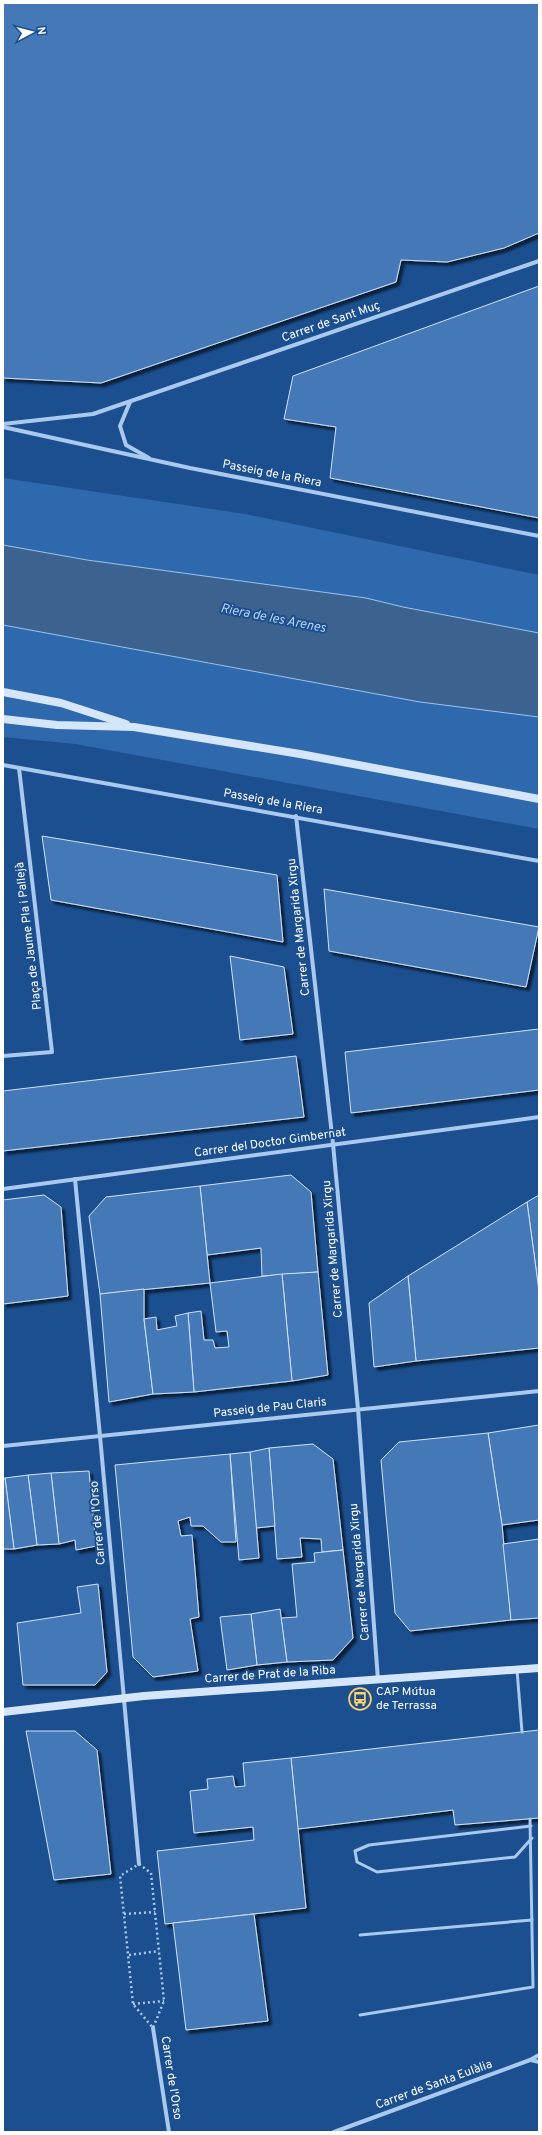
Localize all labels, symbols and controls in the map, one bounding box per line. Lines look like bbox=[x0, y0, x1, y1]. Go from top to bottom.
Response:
north arrow bbox=[12, 12, 52, 52]
text: N bbox=[34, 26, 48, 36]
street label: Carrer de Sant Muç bbox=[280, 298, 382, 346]
street label: Passeig de la Riera bbox=[221, 457, 323, 491]
water label: Riera de les Arenes bbox=[219, 601, 327, 637]
street label: Passeig de la Riera bbox=[222, 785, 324, 819]
street label: Carrer de Margarida Xirgu bbox=[284, 857, 314, 997]
street label: Plaça de Jaume Pla i Pallejà bbox=[12, 861, 46, 1011]
street label: Carrer del Doctor Gimbernat bbox=[193, 1124, 347, 1162]
street label: Carrer de Margarida Xirgu bbox=[319, 1179, 347, 1319]
street label: Passeig de Pau Claris bbox=[213, 1394, 327, 1422]
street label: Carrer de l'Orso bbox=[86, 1480, 110, 1566]
street label: Carrer de Margarida Xirgu bbox=[346, 1502, 374, 1642]
street label: Carrer de Prat de la Riba bbox=[204, 1662, 336, 1688]
place label: CAP Mútua de Terrassa bbox=[376, 1684, 437, 1714]
bus stop icon: CAP Mútua de Terrassa bbox=[347, 1686, 373, 1712]
street label: Carrer de l'Orso bbox=[156, 2035, 186, 2121]
street label: Carrer de Santa Eulàlia bbox=[373, 2056, 495, 2114]

